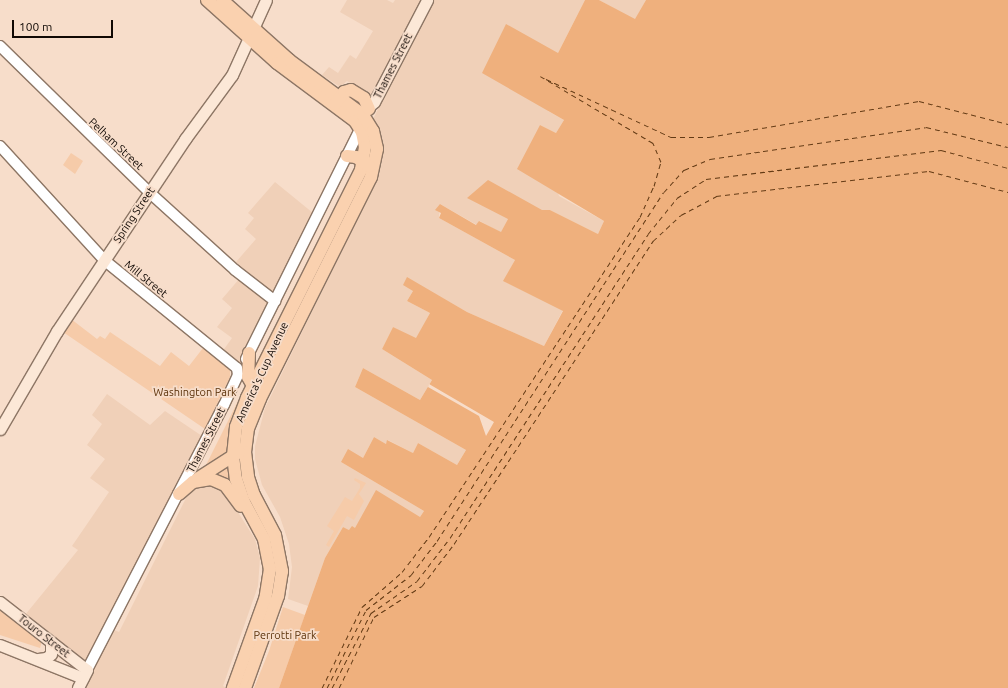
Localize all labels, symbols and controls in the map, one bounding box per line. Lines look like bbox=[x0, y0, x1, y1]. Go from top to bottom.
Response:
scale bar bbox=[14, 12, 115, 38]
text: 100 m bbox=[19, 20, 52, 33]
street label: Thames Street bbox=[371, 31, 415, 101]
street label: Pelham Street bbox=[86, 115, 146, 173]
street label: Spring Street bbox=[110, 184, 158, 246]
street label: Mill Street bbox=[122, 258, 170, 300]
street label: America's Cup Avenue bbox=[233, 320, 291, 424]
park label: Washington Park bbox=[153, 385, 237, 399]
street label: Thames Street bbox=[184, 405, 228, 475]
street label: Touro Street bbox=[15, 612, 73, 660]
park label: Perrotti Park bbox=[254, 628, 316, 642]

